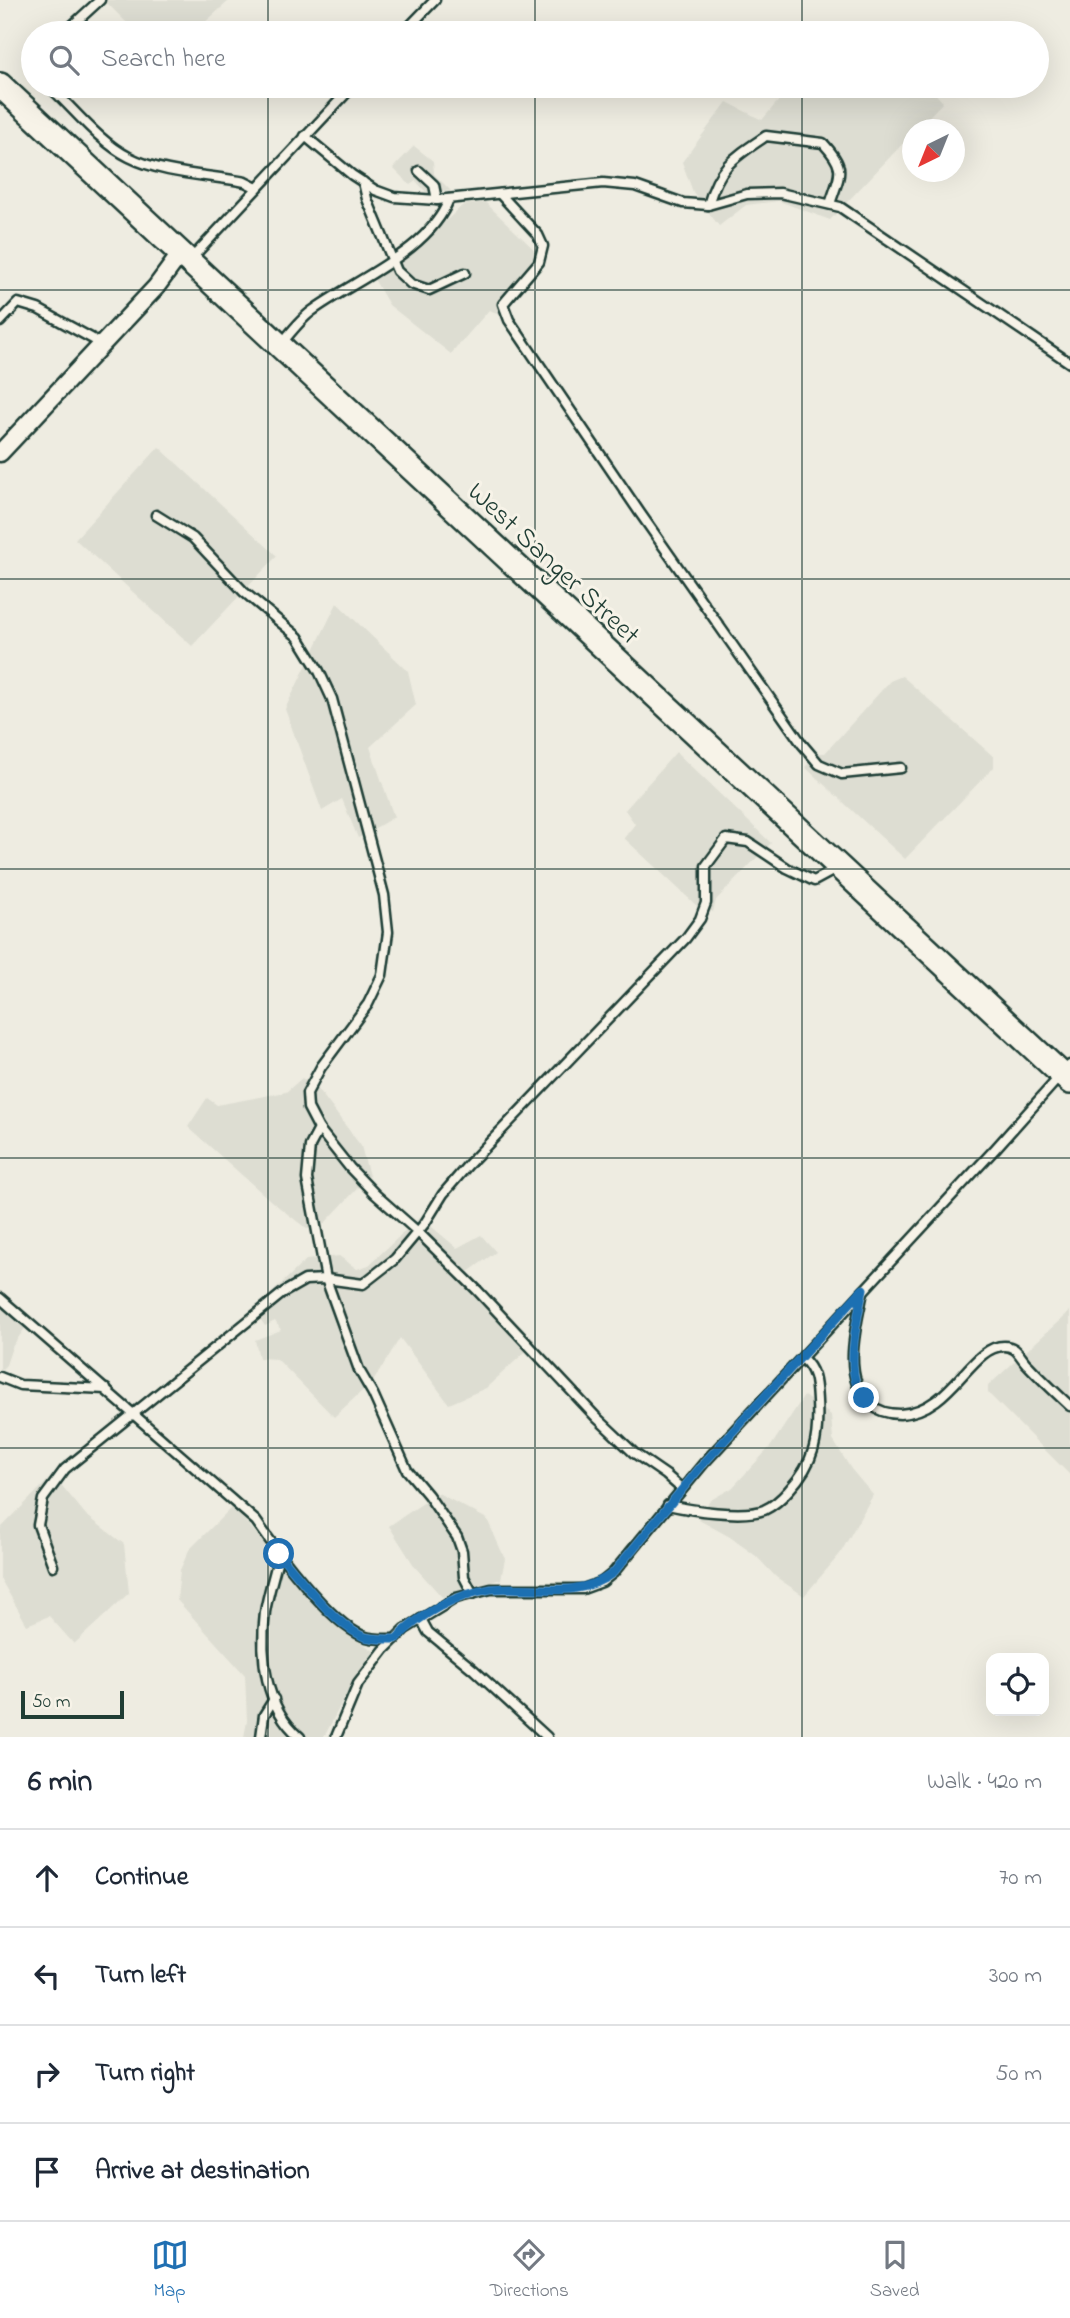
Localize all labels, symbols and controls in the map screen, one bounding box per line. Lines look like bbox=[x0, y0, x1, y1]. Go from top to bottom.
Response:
search box bbox=[21, 21, 1049, 98]
icon: search bbox=[45, 41, 83, 79]
text: Search here bbox=[101, 41, 226, 79]
north arrow bbox=[902, 119, 965, 182]
street label: West Sanger Street bbox=[457, 473, 648, 656]
route end bbox=[848, 1382, 879, 1413]
route start bbox=[263, 1538, 294, 1569]
map controls bbox=[986, 1653, 1049, 1716]
button: locate bbox=[986, 1653, 1049, 1716]
scale bar bbox=[21, 1688, 124, 1720]
text: 50 m bbox=[32, 1689, 71, 1716]
text: 6 min bbox=[28, 1761, 92, 1805]
text: Walk · 420 m bbox=[927, 1766, 1042, 1799]
icon: ahead bbox=[28, 1859, 66, 1897]
text: Continue bbox=[95, 1859, 188, 1897]
text: 70 m bbox=[999, 1862, 1042, 1895]
icon: left bbox=[28, 1957, 66, 1995]
text: Turn left bbox=[95, 1957, 186, 1995]
text: 300 m bbox=[989, 1960, 1042, 1993]
icon: right bbox=[28, 2055, 66, 2093]
text: Turn right bbox=[95, 2055, 195, 2093]
text: 50 m bbox=[995, 2058, 1042, 2091]
icon: arrive bbox=[28, 2153, 66, 2191]
text: Arrive at destination bbox=[95, 2153, 310, 2191]
tab: Map bbox=[151, 2236, 189, 2305]
tab: Directions bbox=[490, 2236, 569, 2305]
tab: Saved bbox=[870, 2236, 919, 2305]

